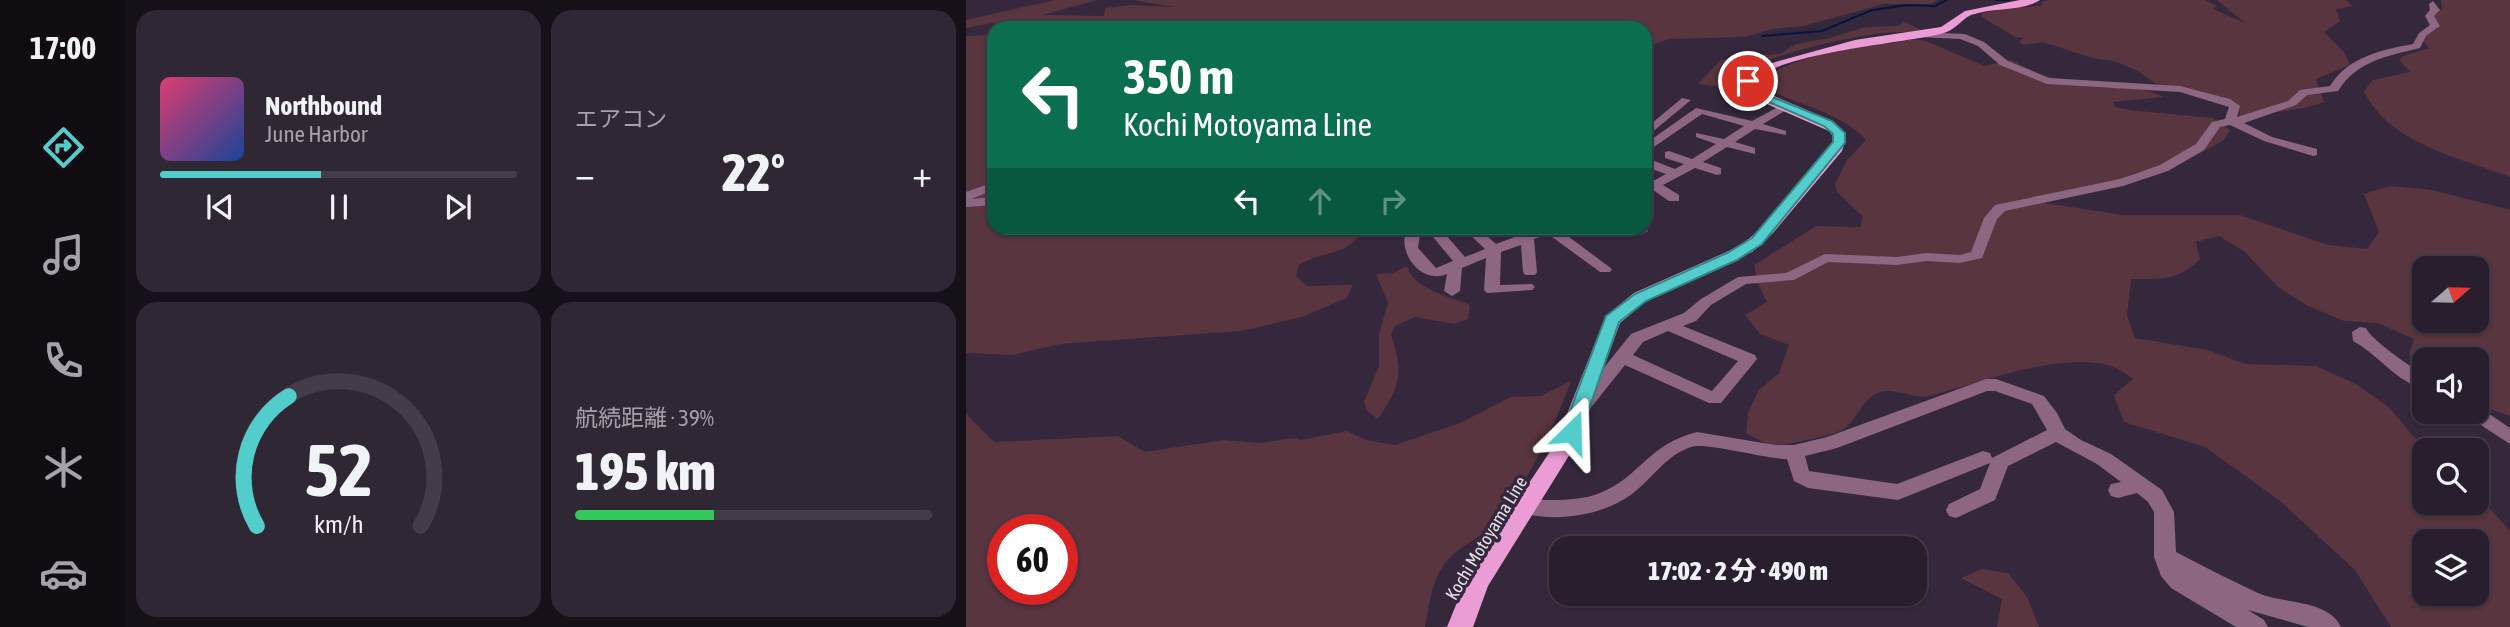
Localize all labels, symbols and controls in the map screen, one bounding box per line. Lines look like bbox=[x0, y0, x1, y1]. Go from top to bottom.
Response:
text: 17:00 bbox=[30, 29, 96, 66]
text: 350 m bbox=[1123, 48, 1234, 104]
icon: left bbox=[1008, 49, 1099, 140]
pin bbox=[1718, 51, 1778, 111]
icon: arrive bbox=[1729, 62, 1767, 100]
text: Northbound bbox=[265, 91, 382, 121]
text: エアコン bbox=[575, 106, 667, 132]
text: Kochi Motoyama Line bbox=[1123, 106, 1372, 143]
text: June Harbor bbox=[265, 121, 368, 147]
icon: directions bbox=[39, 123, 88, 172]
text: 22° bbox=[722, 142, 785, 202]
text: − bbox=[575, 152, 595, 195]
text: + bbox=[912, 152, 932, 195]
icon: left bbox=[1228, 182, 1266, 220]
icon: ahead bbox=[1301, 182, 1339, 220]
icon: right bbox=[1374, 182, 1412, 220]
icon: previous bbox=[201, 188, 239, 226]
icon: pause bbox=[320, 188, 358, 226]
icon: next bbox=[439, 188, 477, 226]
icon: music bbox=[39, 230, 88, 279]
north arrow bbox=[2412, 256, 2488, 332]
map controls bbox=[2412, 256, 2489, 606]
icon: phone bbox=[39, 336, 88, 385]
button: sound bbox=[2412, 347, 2489, 424]
position arrow bbox=[1535, 395, 1609, 469]
text: 航続距離 · 39% bbox=[575, 405, 714, 431]
text: 52 bbox=[304, 428, 373, 511]
button: search bbox=[2412, 438, 2489, 515]
text: 195 km bbox=[575, 441, 716, 501]
icon: climate bbox=[39, 443, 88, 492]
street label: Kochi Motoyama Line bbox=[1441, 473, 1531, 603]
text: km/h bbox=[314, 509, 363, 537]
speed limit sign: 60 bbox=[987, 514, 1078, 605]
button: layers bbox=[2412, 529, 2489, 606]
icon: car bbox=[39, 549, 88, 598]
text: 17:02 · 2 分 · 490 m bbox=[1648, 556, 1828, 586]

